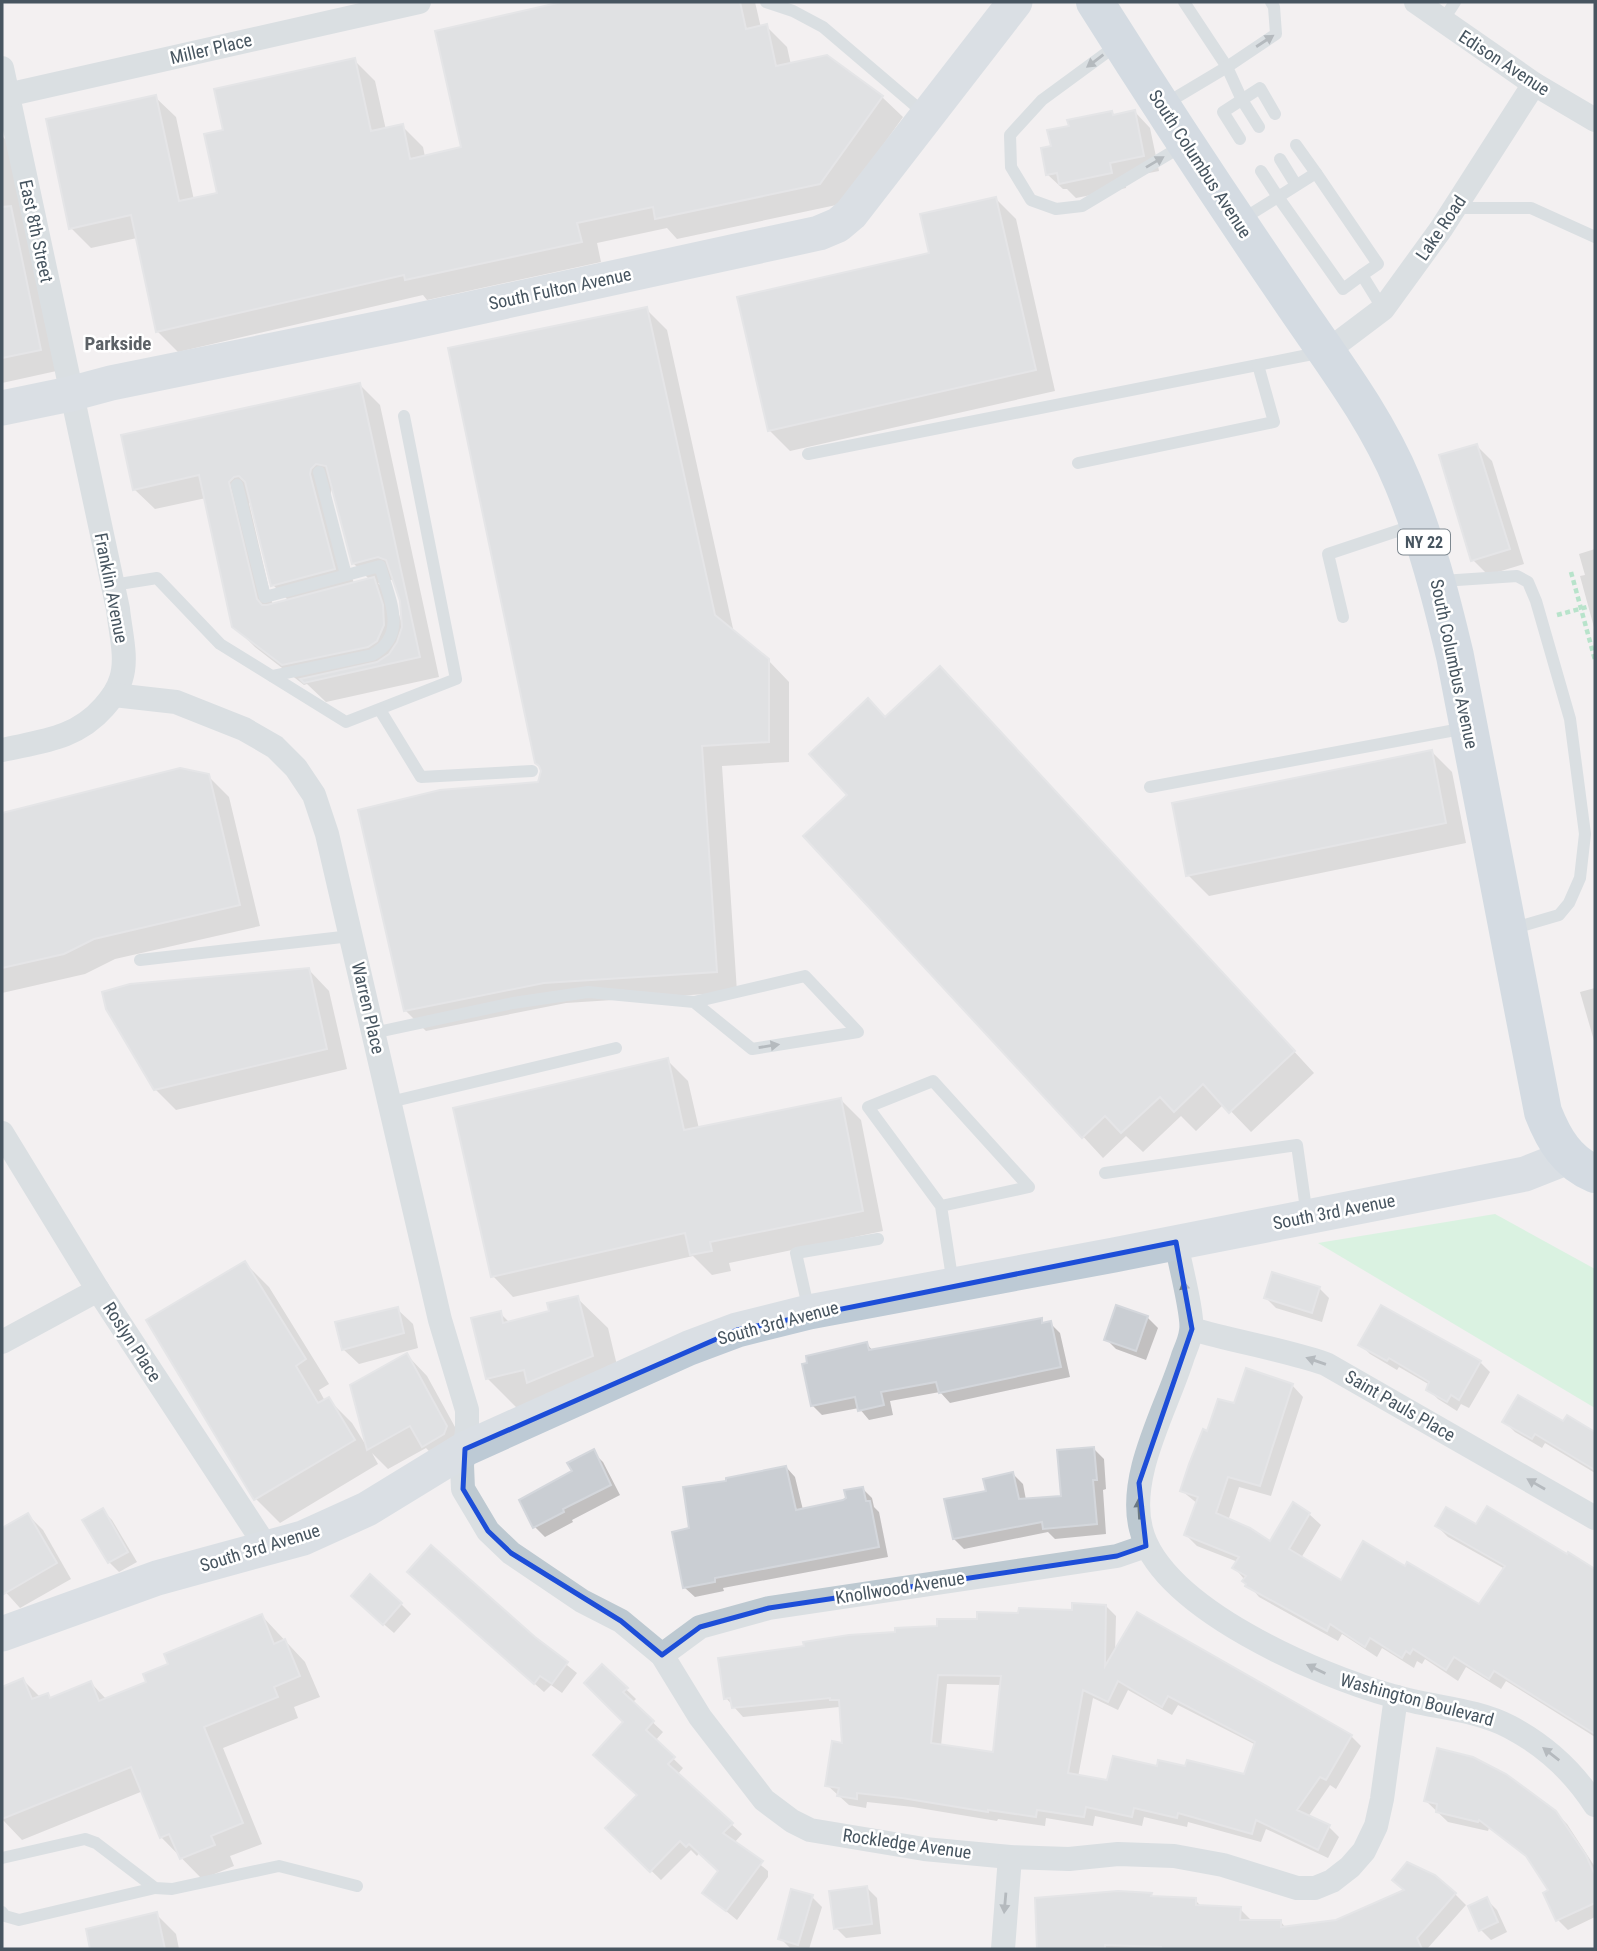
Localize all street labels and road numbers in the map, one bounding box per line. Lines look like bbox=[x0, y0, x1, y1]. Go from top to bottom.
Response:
street label: Edison Avenue bbox=[1455, 26, 1554, 100]
street label: Miller Place bbox=[168, 29, 254, 68]
street label: South Columbus Avenue bbox=[1145, 86, 1256, 242]
street label: East 8th Street bbox=[15, 178, 58, 284]
street label: Lake Road bbox=[1411, 191, 1470, 264]
street label: South Fulton Avenue bbox=[487, 263, 633, 314]
road number: NY 22 bbox=[1398, 530, 1450, 554]
street label: Franklin Avenue bbox=[91, 531, 132, 645]
street label: South Columbus Avenue bbox=[1426, 577, 1483, 750]
street label: Warren Place bbox=[348, 960, 389, 1056]
street label: South 3rd Avenue bbox=[1271, 1189, 1397, 1234]
street label: South 3rd Avenue bbox=[715, 1296, 841, 1349]
street label: Roslyn Place bbox=[99, 1298, 166, 1386]
street label: Saint Pauls Place bbox=[1342, 1366, 1459, 1446]
street label: South 3rd Avenue bbox=[197, 1519, 322, 1576]
street label: Knollwood Avenue bbox=[834, 1567, 966, 1608]
street label: Washington Boulevard bbox=[1338, 1669, 1496, 1730]
street label: Rockledge Avenue bbox=[841, 1824, 973, 1863]

